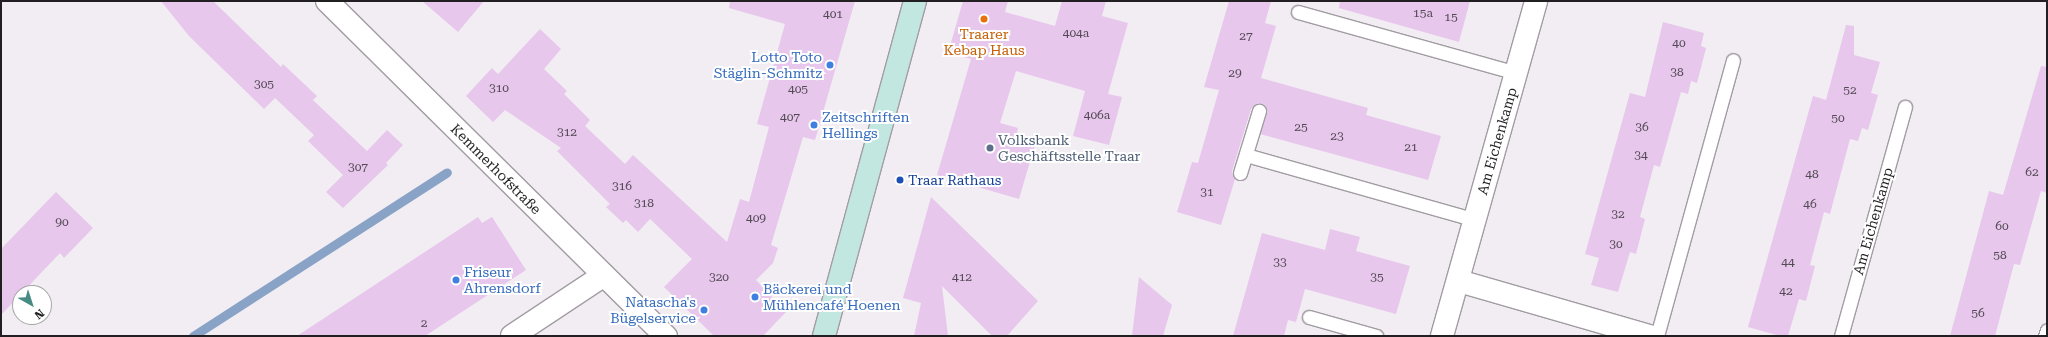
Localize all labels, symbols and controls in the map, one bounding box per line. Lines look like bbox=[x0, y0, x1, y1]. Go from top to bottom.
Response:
house number: 15a bbox=[1413, 7, 1433, 21]
house number: 401 bbox=[823, 8, 843, 22]
house number: 15 bbox=[1444, 11, 1458, 25]
marker: Traarer Kebap Haus bbox=[979, 14, 989, 24]
place label: Traarer Kebap Haus bbox=[943, 26, 1025, 58]
house number: 404a bbox=[1063, 27, 1089, 41]
house number: 27 bbox=[1239, 30, 1253, 44]
house number: 40 bbox=[1672, 37, 1686, 51]
place label: Lotto Toto Stäglin-Schmitz bbox=[714, 49, 822, 82]
marker: Lotto Toto Stäglin-Schmitz bbox=[825, 60, 835, 70]
house number: 38 bbox=[1670, 66, 1684, 80]
house number: 29 bbox=[1228, 67, 1242, 81]
house number: 305 bbox=[254, 78, 274, 92]
house number: 310 bbox=[489, 82, 509, 96]
house number: 405 bbox=[788, 83, 808, 97]
house number: 52 bbox=[1843, 84, 1857, 98]
street label: Am Eichenkamp bbox=[1474, 85, 1520, 197]
place label: Zeitschriften Hellings bbox=[822, 109, 909, 142]
house number: 406a bbox=[1084, 109, 1110, 123]
house number: 407 bbox=[780, 111, 800, 125]
house number: 50 bbox=[1831, 112, 1845, 126]
street label: Kemmerhofstraße bbox=[447, 120, 545, 218]
marker: Zeitschriften Hellings bbox=[809, 120, 819, 130]
house number: 25 bbox=[1294, 121, 1308, 135]
house number: 36 bbox=[1635, 121, 1649, 135]
house number: 312 bbox=[557, 126, 577, 140]
house number: 23 bbox=[1330, 130, 1344, 144]
place label: Volksbank Geschäftsstelle Traar bbox=[998, 132, 1140, 164]
house number: 21 bbox=[1404, 141, 1418, 155]
marker: Volksbank Geschäftsstelle Traar bbox=[985, 143, 995, 153]
house number: 34 bbox=[1634, 149, 1648, 163]
house number: 307 bbox=[348, 161, 368, 175]
street label: Am Eichenkamp bbox=[1850, 165, 1896, 277]
house number: 62 bbox=[2025, 166, 2039, 180]
house number: 48 bbox=[1805, 168, 1819, 182]
place label: Traar Rathaus bbox=[908, 172, 1001, 188]
marker: Traar Rathaus bbox=[895, 175, 905, 185]
house number: 316 bbox=[612, 180, 632, 194]
house number: 31 bbox=[1200, 186, 1214, 200]
house number: 318 bbox=[634, 197, 654, 211]
house number: 46 bbox=[1803, 198, 1817, 212]
house number: 32 bbox=[1611, 208, 1625, 222]
house number: 409 bbox=[746, 212, 766, 226]
house number: 90 bbox=[55, 216, 69, 230]
house number: 60 bbox=[1995, 220, 2009, 234]
house number: 30 bbox=[1609, 238, 1623, 252]
house number: 58 bbox=[1993, 249, 2007, 263]
house number: 33 bbox=[1273, 256, 1287, 270]
house number: 44 bbox=[1781, 256, 1795, 270]
place label: Friseur Ahrensdorf bbox=[464, 264, 541, 296]
house number: 320 bbox=[709, 271, 729, 285]
house number: 412 bbox=[952, 271, 972, 285]
house number: 35 bbox=[1370, 271, 1384, 285]
marker: Friseur Ahrensdorf bbox=[451, 275, 461, 285]
place label: Bäckerei und Mühlencafé Hoenen bbox=[763, 281, 900, 314]
north arrow bbox=[12, 285, 52, 325]
house number: 42 bbox=[1779, 285, 1793, 299]
marker: Bäckerei und Mühlencafé Hoenen bbox=[750, 292, 760, 302]
place label: Natascha's Bügelservice bbox=[610, 294, 696, 326]
marker: Natascha's Bügelservice bbox=[699, 305, 709, 315]
text: N bbox=[32, 306, 47, 322]
house number: 56 bbox=[1971, 307, 1985, 321]
house number: 2 bbox=[421, 317, 427, 331]

